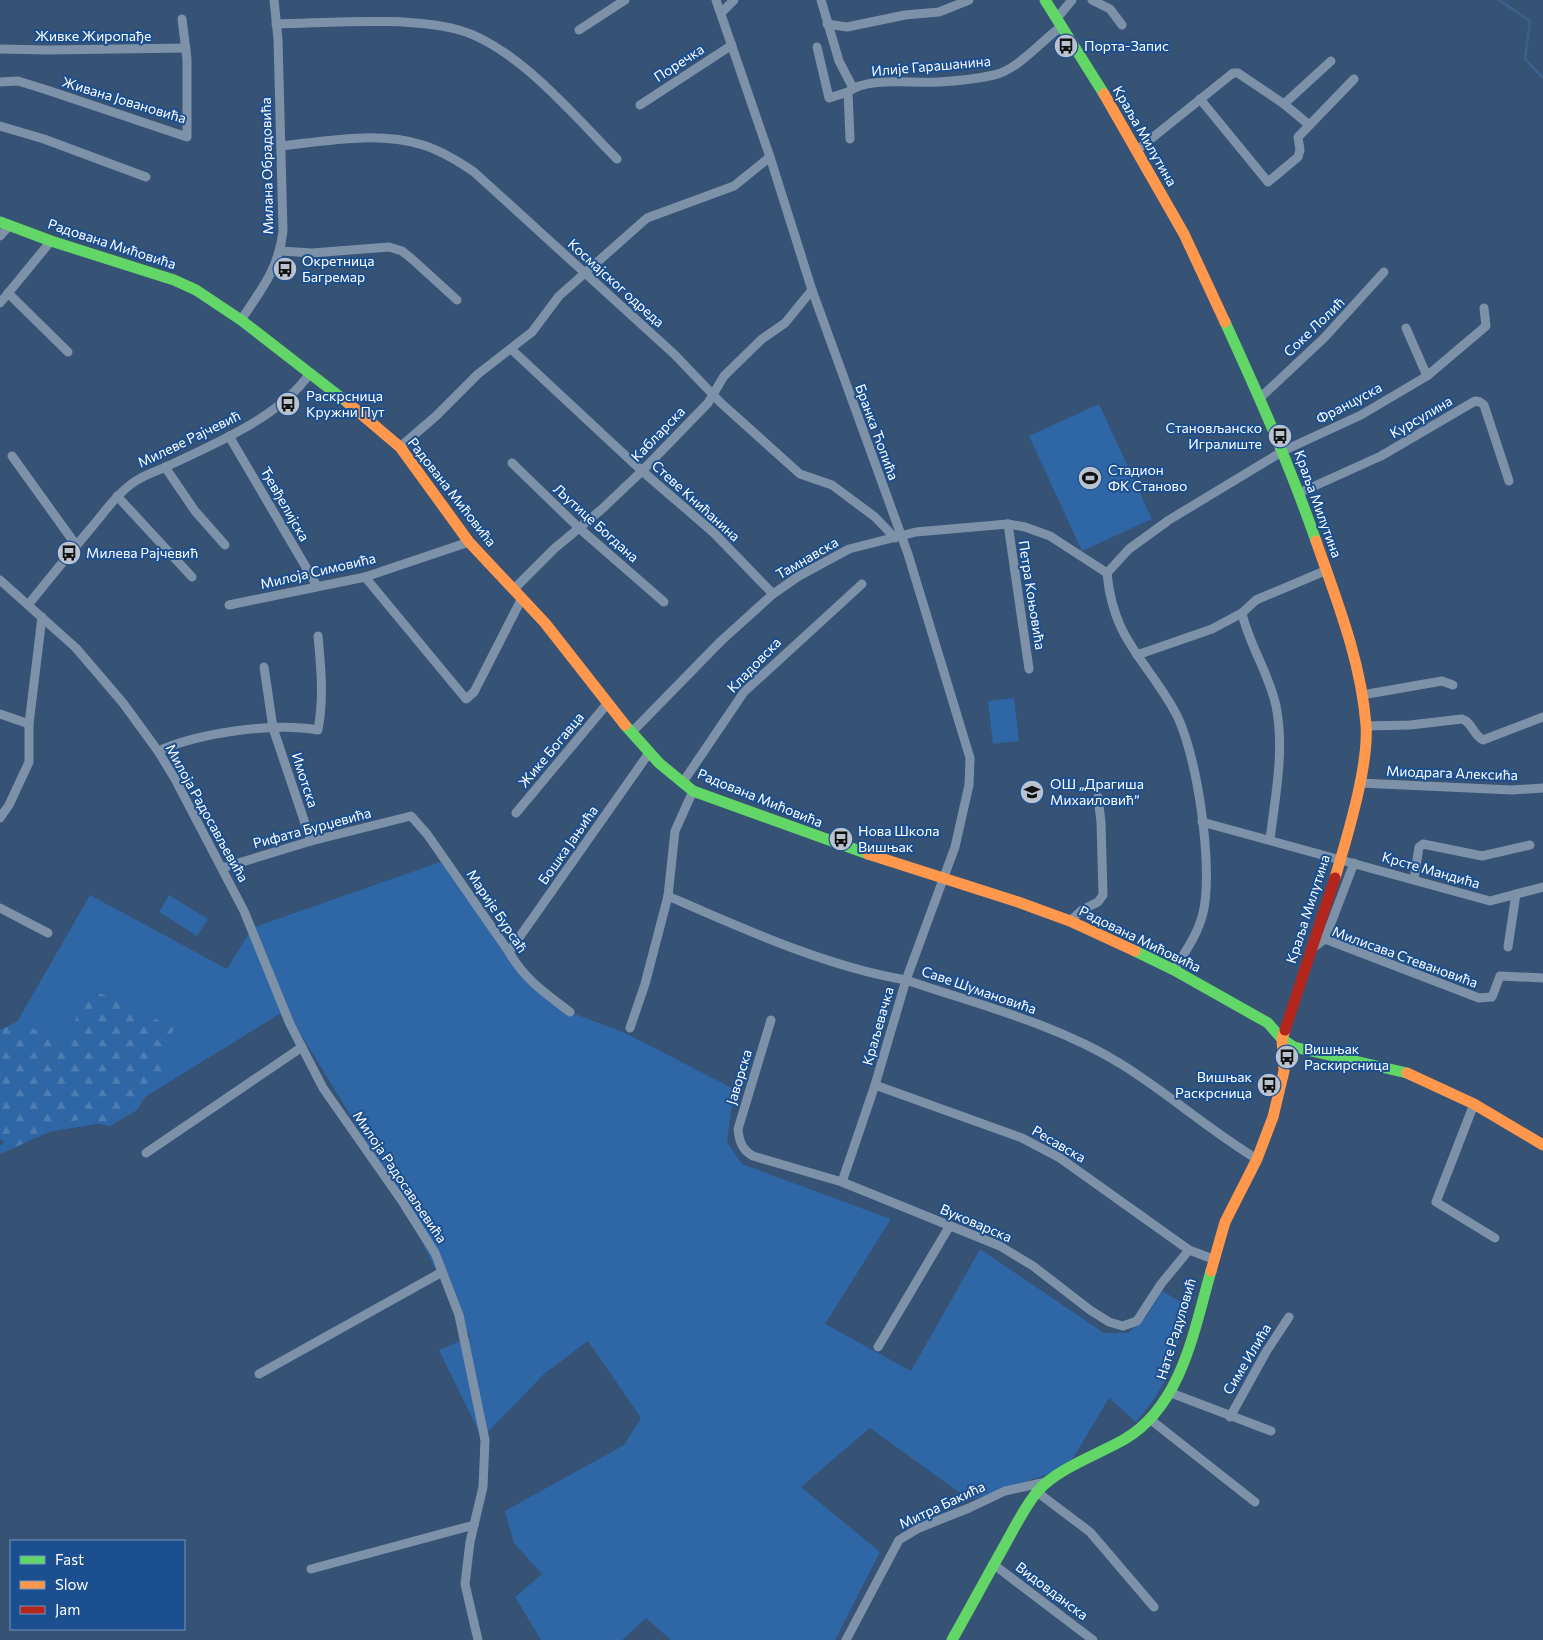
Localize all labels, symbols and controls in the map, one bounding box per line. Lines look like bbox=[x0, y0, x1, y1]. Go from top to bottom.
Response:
street label: Живке Жиропађе bbox=[35, 27, 151, 44]
bus stop icon: Порта-Запис bbox=[1053, 33, 1079, 59]
place label: Порта-Запис bbox=[1084, 37, 1169, 54]
street label: Поречка bbox=[650, 40, 707, 85]
street label: Илије Гарашанина bbox=[871, 52, 991, 79]
street label: Живана Јовановића bbox=[60, 72, 188, 127]
street label: Краља Милутина bbox=[1110, 82, 1181, 189]
street label: Милана Обрадовића bbox=[257, 97, 276, 235]
street label: Радована Мићовића bbox=[46, 215, 178, 272]
street label: Космајског одреда bbox=[565, 235, 668, 330]
place label: Окретница Багремар bbox=[302, 252, 375, 285]
bus stop icon: Окретница Багремар bbox=[272, 256, 298, 282]
street label: Соке Лолић bbox=[1280, 293, 1348, 360]
street label: Француска bbox=[1313, 378, 1385, 427]
street label: Бранка Ћопића bbox=[852, 381, 903, 482]
place label: Раскрсница Кружни Пут bbox=[306, 387, 385, 420]
bus stop icon: Раскрсница Кружни Пут bbox=[275, 391, 301, 417]
street label: Курсулина bbox=[1386, 392, 1455, 441]
street label: Кабларска bbox=[627, 402, 688, 465]
street label: Милеве Рајчевић bbox=[135, 406, 243, 471]
place label: Становљанско Игралиште bbox=[1166, 419, 1262, 452]
bus stop icon: Становљанско Игралиште bbox=[1267, 423, 1293, 449]
street label: Радована Мићовића bbox=[405, 434, 500, 550]
street label: Краља Милутина bbox=[1291, 448, 1346, 560]
street label: Стеве Книћанина bbox=[649, 457, 744, 545]
place label: Стадион ФК Станово bbox=[1108, 461, 1187, 494]
street label: Ђевђелијска bbox=[257, 464, 314, 544]
sports icon: Стадион ФК Станово bbox=[1077, 465, 1103, 491]
street label: Љутице Богдана bbox=[550, 480, 642, 565]
street label: Тамнавска bbox=[772, 533, 841, 582]
street label: Петра Коњовића bbox=[1015, 539, 1050, 651]
bus stop icon: Милева Рајчевић bbox=[56, 540, 82, 566]
place label: Милева Рајчевић bbox=[86, 544, 198, 561]
street label: Милоја Симовића bbox=[258, 549, 377, 592]
street label: Кладовска bbox=[723, 633, 784, 696]
street label: Жике Богавца bbox=[514, 709, 587, 791]
street label: Милоја Радосављевића bbox=[162, 741, 253, 885]
street label: Имотска bbox=[289, 750, 322, 810]
street label: Миодрага Алексића bbox=[1386, 762, 1518, 783]
street label: Радована Мићовића bbox=[695, 765, 825, 830]
place label: ОШ „Драгиша Михаиловић” bbox=[1050, 775, 1144, 808]
school or university icon: ОШ „Драгиша Михаиловић” bbox=[1019, 779, 1045, 805]
street label: Бошка Јањића bbox=[534, 802, 601, 887]
street label: Рифата Бурџевића bbox=[251, 804, 373, 851]
place label: Нова Школа Вишњак bbox=[858, 822, 940, 855]
bus stop icon: Нова Школа Вишњак bbox=[828, 826, 854, 852]
street label: Крсте Мандића bbox=[1380, 847, 1482, 892]
street label: Краља Милутина bbox=[1282, 852, 1333, 965]
street label: Марије Бурсаћ bbox=[463, 866, 531, 955]
street label: Радована Мићовића bbox=[1076, 902, 1204, 975]
street label: Милисава Стевановића bbox=[1330, 922, 1480, 991]
street label: Саве Шумановића bbox=[919, 962, 1039, 1017]
street label: Краљевачка bbox=[858, 985, 897, 1067]
place label: Вишњак Раскирсница bbox=[1304, 1040, 1389, 1073]
bus stop icon: Вишњак Раскирсница bbox=[1274, 1044, 1300, 1070]
street label: Јаворска bbox=[722, 1047, 755, 1107]
place label: Вишњак Раскрсница bbox=[1175, 1068, 1252, 1101]
bus stop icon: Вишњак Раскрсница bbox=[1256, 1072, 1282, 1098]
street label: Милоја Радосављевића bbox=[350, 1107, 451, 1246]
street label: Ресавска bbox=[1029, 1121, 1089, 1166]
street label: Вуковарска bbox=[938, 1200, 1015, 1245]
street label: Нате Радуловић bbox=[1152, 1276, 1199, 1382]
street label: Симе Илића bbox=[1219, 1320, 1274, 1397]
street label: Митра Бакића bbox=[896, 1477, 988, 1532]
legend bbox=[10, 1540, 185, 1630]
text: Fast bbox=[55, 1550, 84, 1568]
street label: Видовданска bbox=[1013, 1558, 1092, 1623]
text: Slow bbox=[55, 1575, 88, 1593]
text: Jam bbox=[55, 1600, 80, 1618]

